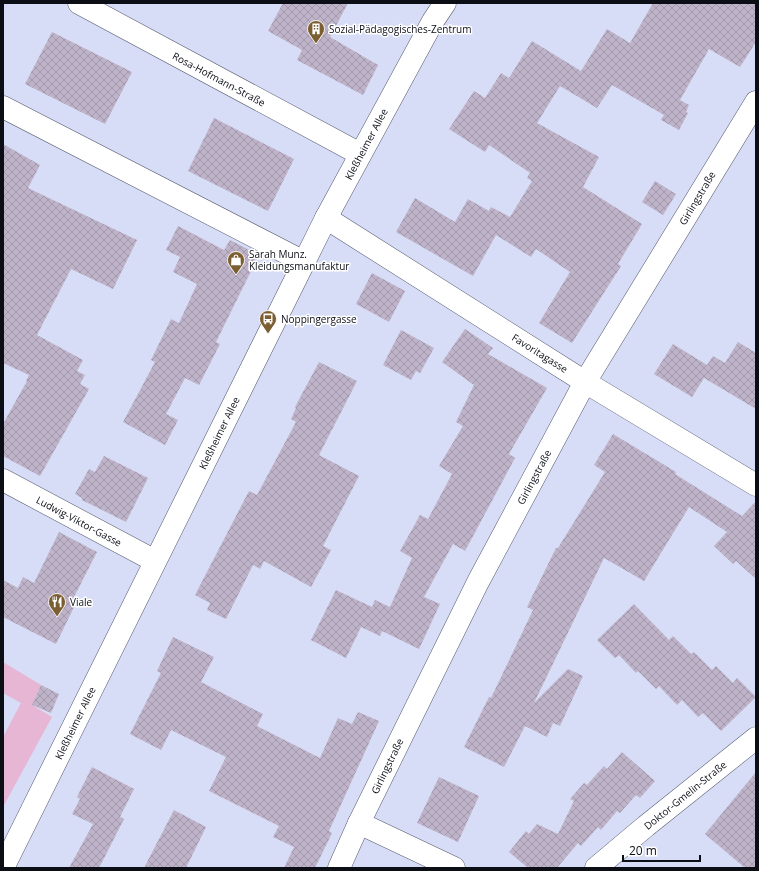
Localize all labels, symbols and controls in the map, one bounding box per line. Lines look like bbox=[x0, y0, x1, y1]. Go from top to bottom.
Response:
building icon: Sozial-Pädagogisches-Zentrum bbox=[306, 19, 326, 44]
place label: Sozial-Pädagogisches-Zentrum bbox=[329, 22, 471, 36]
street label: Rosa-Hofmann-Straße bbox=[170, 49, 268, 110]
street label: Kleßheimer Allee bbox=[341, 106, 391, 182]
street label: Girlingstraße bbox=[675, 168, 719, 227]
place label: Sarah Munz. Kleidungsmanufaktur bbox=[249, 247, 349, 273]
shop icon: Sarah Munz. Kleidungsmanufaktur bbox=[226, 250, 246, 275]
bus stop icon: Noppingergasse bbox=[258, 309, 278, 334]
place label: Noppingergasse bbox=[281, 312, 357, 326]
street label: Favoritagasse bbox=[509, 330, 571, 376]
street label: Kleßheimer Allee bbox=[195, 394, 243, 472]
street label: Girlingstraße bbox=[514, 447, 555, 507]
street label: Ludwig-Viktor-Gasse bbox=[34, 493, 125, 550]
restaurant icon: Viale bbox=[47, 592, 67, 617]
place label: Viale bbox=[70, 595, 93, 609]
street label: Kleßheimer Allee bbox=[51, 684, 99, 762]
street label: Girlingstraße bbox=[367, 735, 407, 796]
street label: Doktor-Gmelin-Straße bbox=[641, 757, 730, 833]
scale bar bbox=[623, 837, 700, 863]
text: 20 m bbox=[629, 842, 657, 859]

